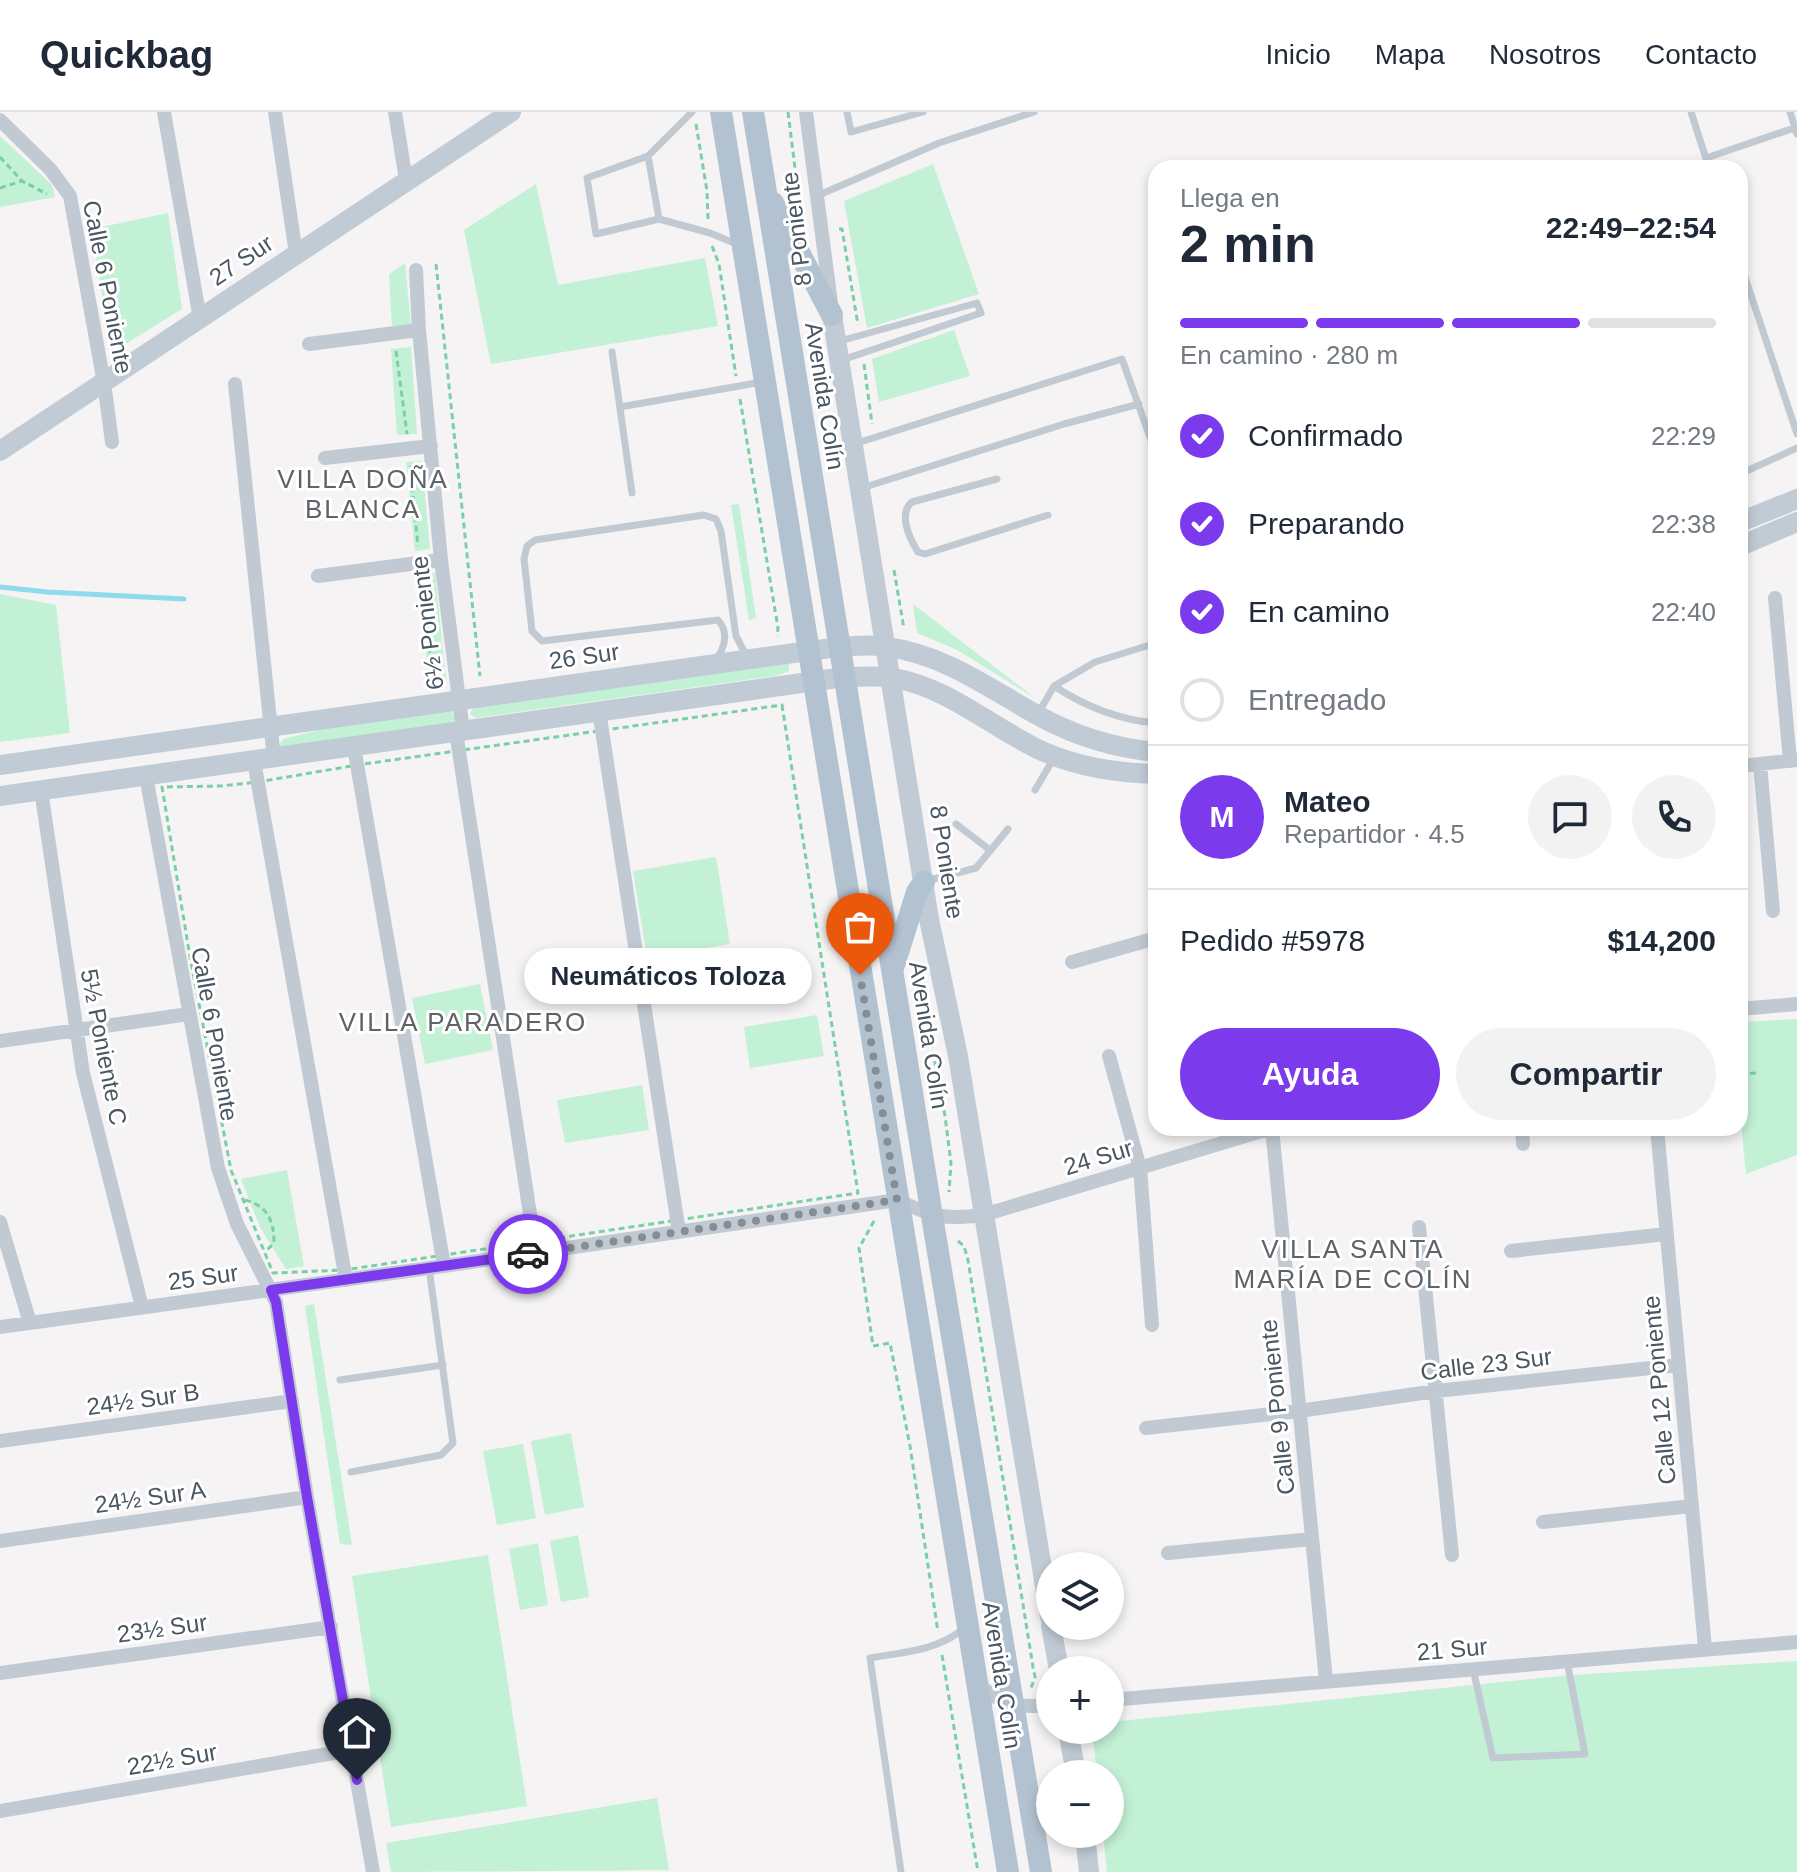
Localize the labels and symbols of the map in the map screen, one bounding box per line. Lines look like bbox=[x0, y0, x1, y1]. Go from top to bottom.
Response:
street label: 8 Poniente bbox=[776, 170, 816, 288]
street label: Calle 6 Poniente bbox=[78, 198, 138, 376]
street label: 27 Sur bbox=[204, 229, 278, 291]
street label: Avenida Colín bbox=[800, 320, 850, 472]
district label: VILLA DOÑA BLANCA bbox=[277, 464, 449, 524]
street label: 6½ Poniente bbox=[405, 554, 449, 692]
street label: 26 Sur bbox=[547, 638, 621, 674]
street label: 8 Poniente bbox=[925, 803, 969, 921]
pin bbox=[826, 893, 894, 975]
street label: Calle 6 Poniente bbox=[186, 945, 244, 1123]
callout: Neumáticos Toloza bbox=[524, 947, 812, 1003]
street label: Avenida Colín bbox=[904, 959, 954, 1111]
street label: 5½ Poniente C bbox=[76, 966, 132, 1128]
district label: VILLA PARADERO bbox=[339, 1007, 587, 1037]
street label: 24 Sur bbox=[1060, 1134, 1136, 1180]
courier bbox=[488, 1214, 568, 1294]
district label: VILLA SANTA MARÍA DE COLÍN bbox=[1234, 1234, 1472, 1294]
street label: 25 Sur bbox=[166, 1259, 240, 1295]
street label: Calle 12 Poniente bbox=[1637, 1294, 1681, 1486]
street label: Calle 9 Poniente bbox=[1254, 1318, 1300, 1496]
street label: Calle 23 Sur bbox=[1419, 1343, 1553, 1385]
street label: 24½ Sur B bbox=[85, 1378, 201, 1420]
street label: 24½ Sur A bbox=[93, 1476, 207, 1518]
street label: Avenida Colín bbox=[977, 1599, 1027, 1751]
street label: 23½ Sur bbox=[115, 1608, 209, 1648]
street label: 21 Sur bbox=[1416, 1632, 1488, 1666]
pin bbox=[323, 1698, 391, 1780]
street label: 22½ Sur bbox=[125, 1738, 219, 1780]

